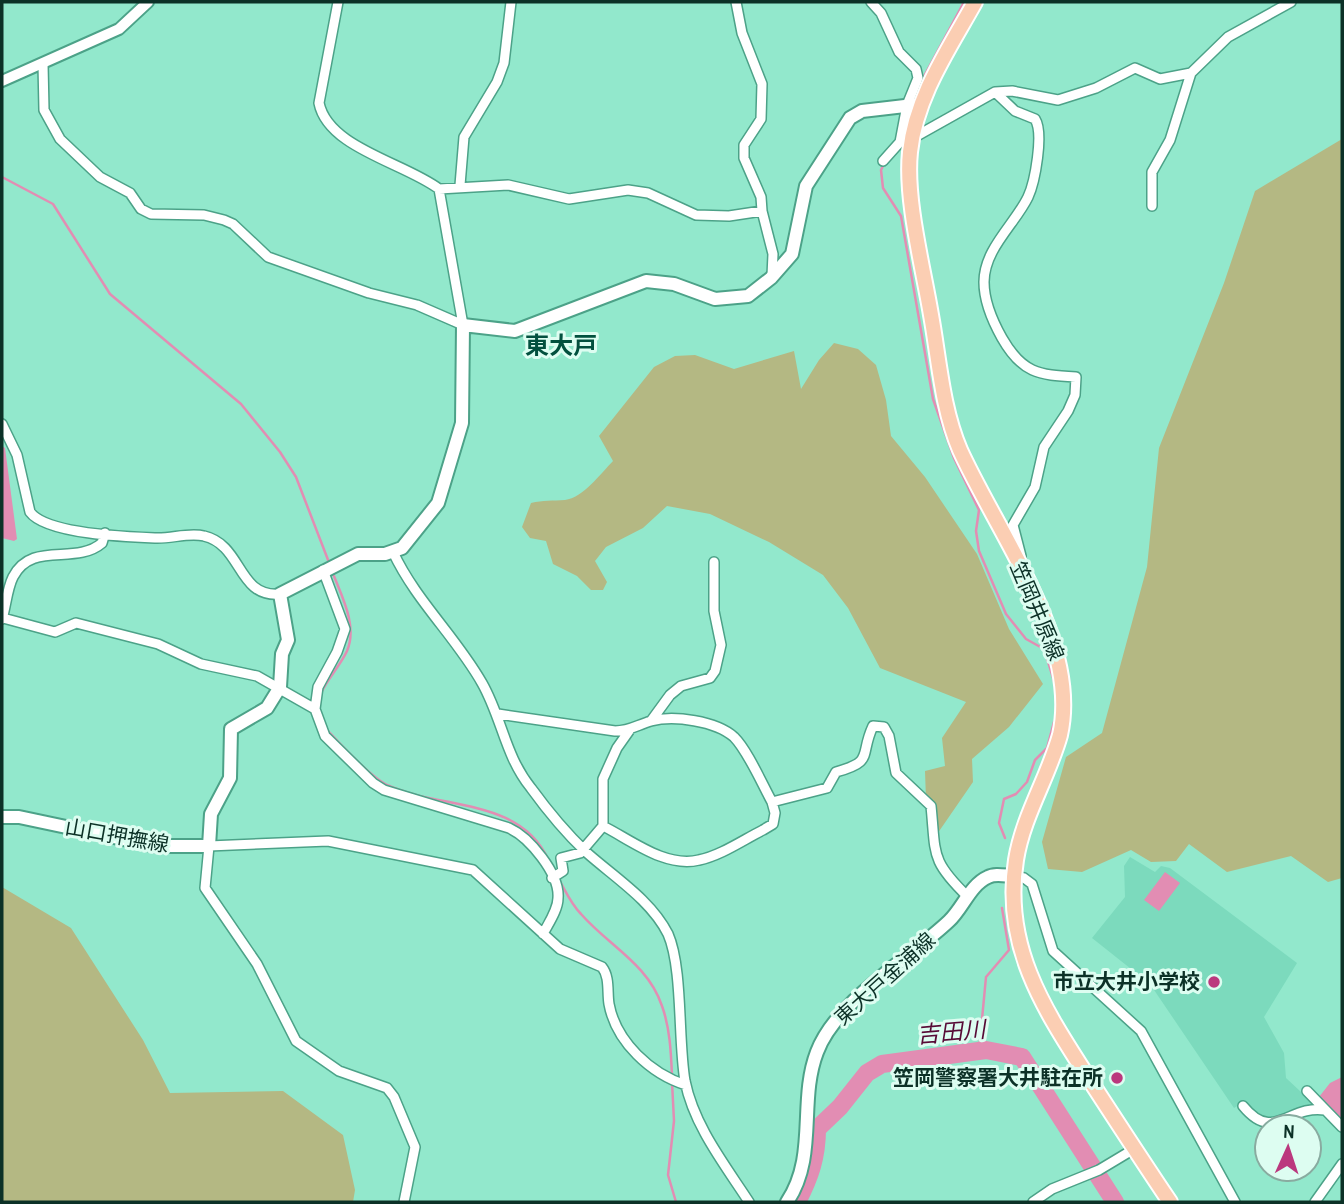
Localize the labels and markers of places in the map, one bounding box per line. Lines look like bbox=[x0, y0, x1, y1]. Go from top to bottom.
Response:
place label: 市立大井小学校 bbox=[1053, 967, 1200, 996]
marker: 市立大井小学校 bbox=[1206, 974, 1222, 990]
place label: 笠岡警察署大井駐在所 bbox=[893, 1063, 1103, 1092]
marker: 笠岡警察署大井駐在所 bbox=[1109, 1070, 1125, 1086]

